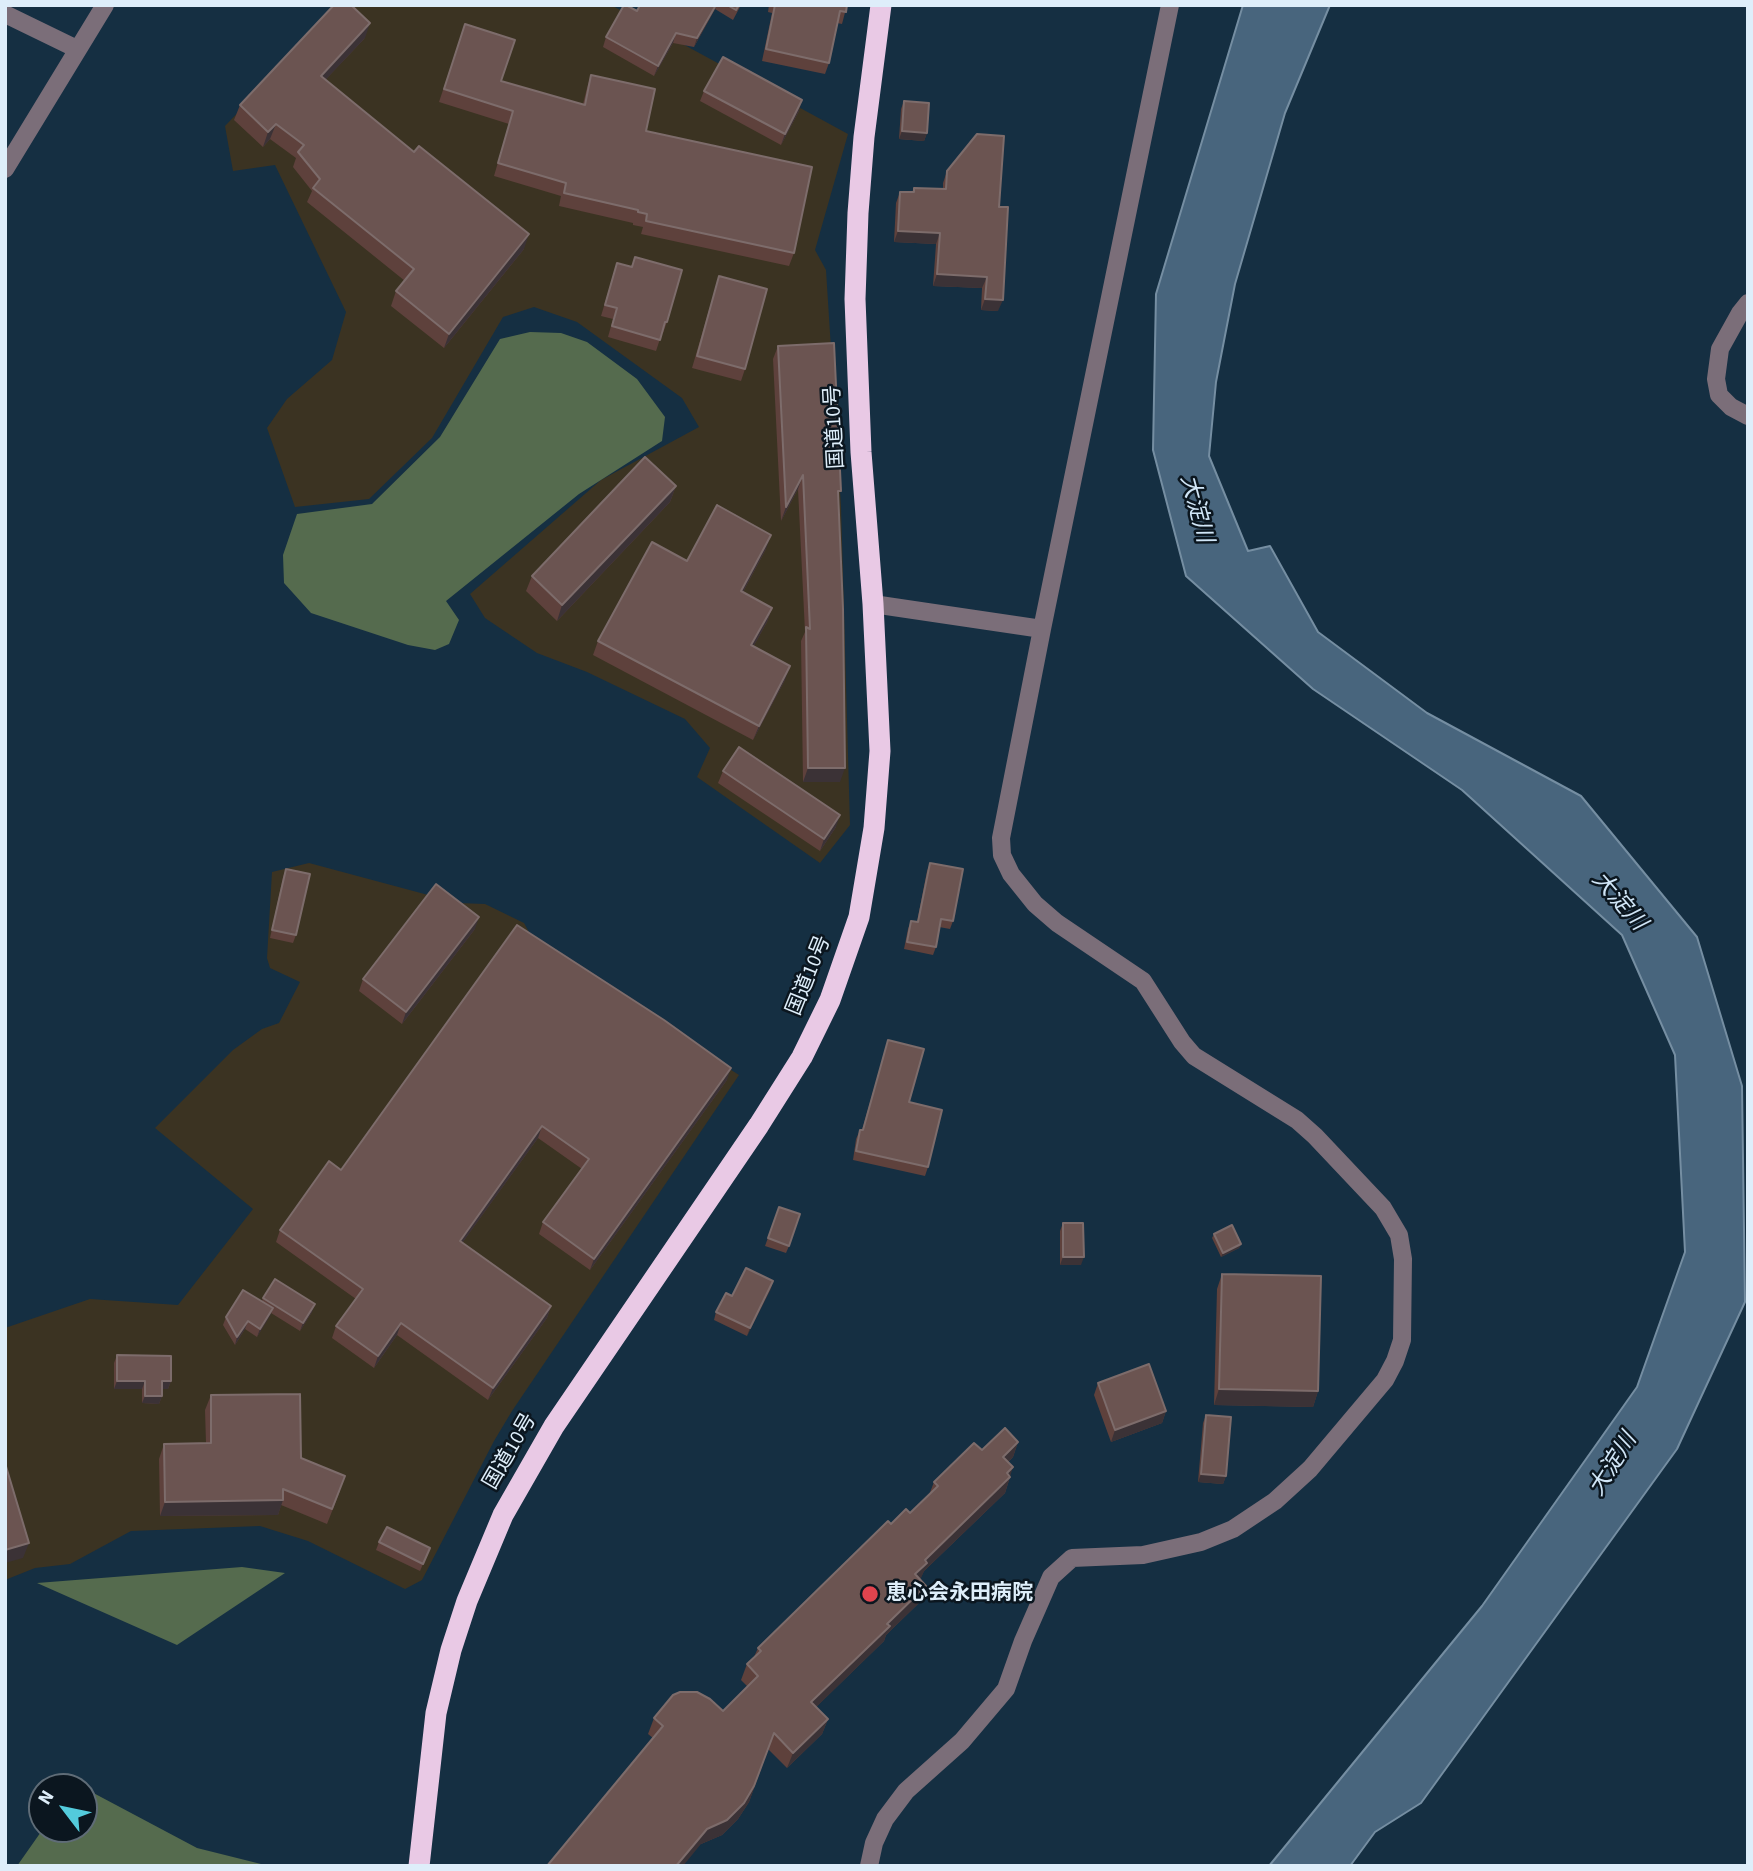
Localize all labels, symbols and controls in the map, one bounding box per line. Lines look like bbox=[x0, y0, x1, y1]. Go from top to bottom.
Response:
street label: 国道10号 bbox=[821, 384, 851, 470]
water label: 大淀川 bbox=[1173, 472, 1217, 546]
water label: 大淀川 bbox=[1585, 867, 1651, 937]
street label: 国道10号 bbox=[783, 932, 837, 1020]
street label: 国道10号 bbox=[479, 1409, 543, 1495]
water label: 大淀川 bbox=[1584, 1428, 1644, 1502]
place label: 恵心会永田病院 bbox=[886, 1581, 1033, 1607]
marker: 恵心会永田病院 bbox=[860, 1584, 880, 1604]
north arrow bbox=[28, 1773, 98, 1843]
text: N bbox=[32, 1785, 61, 1810]

